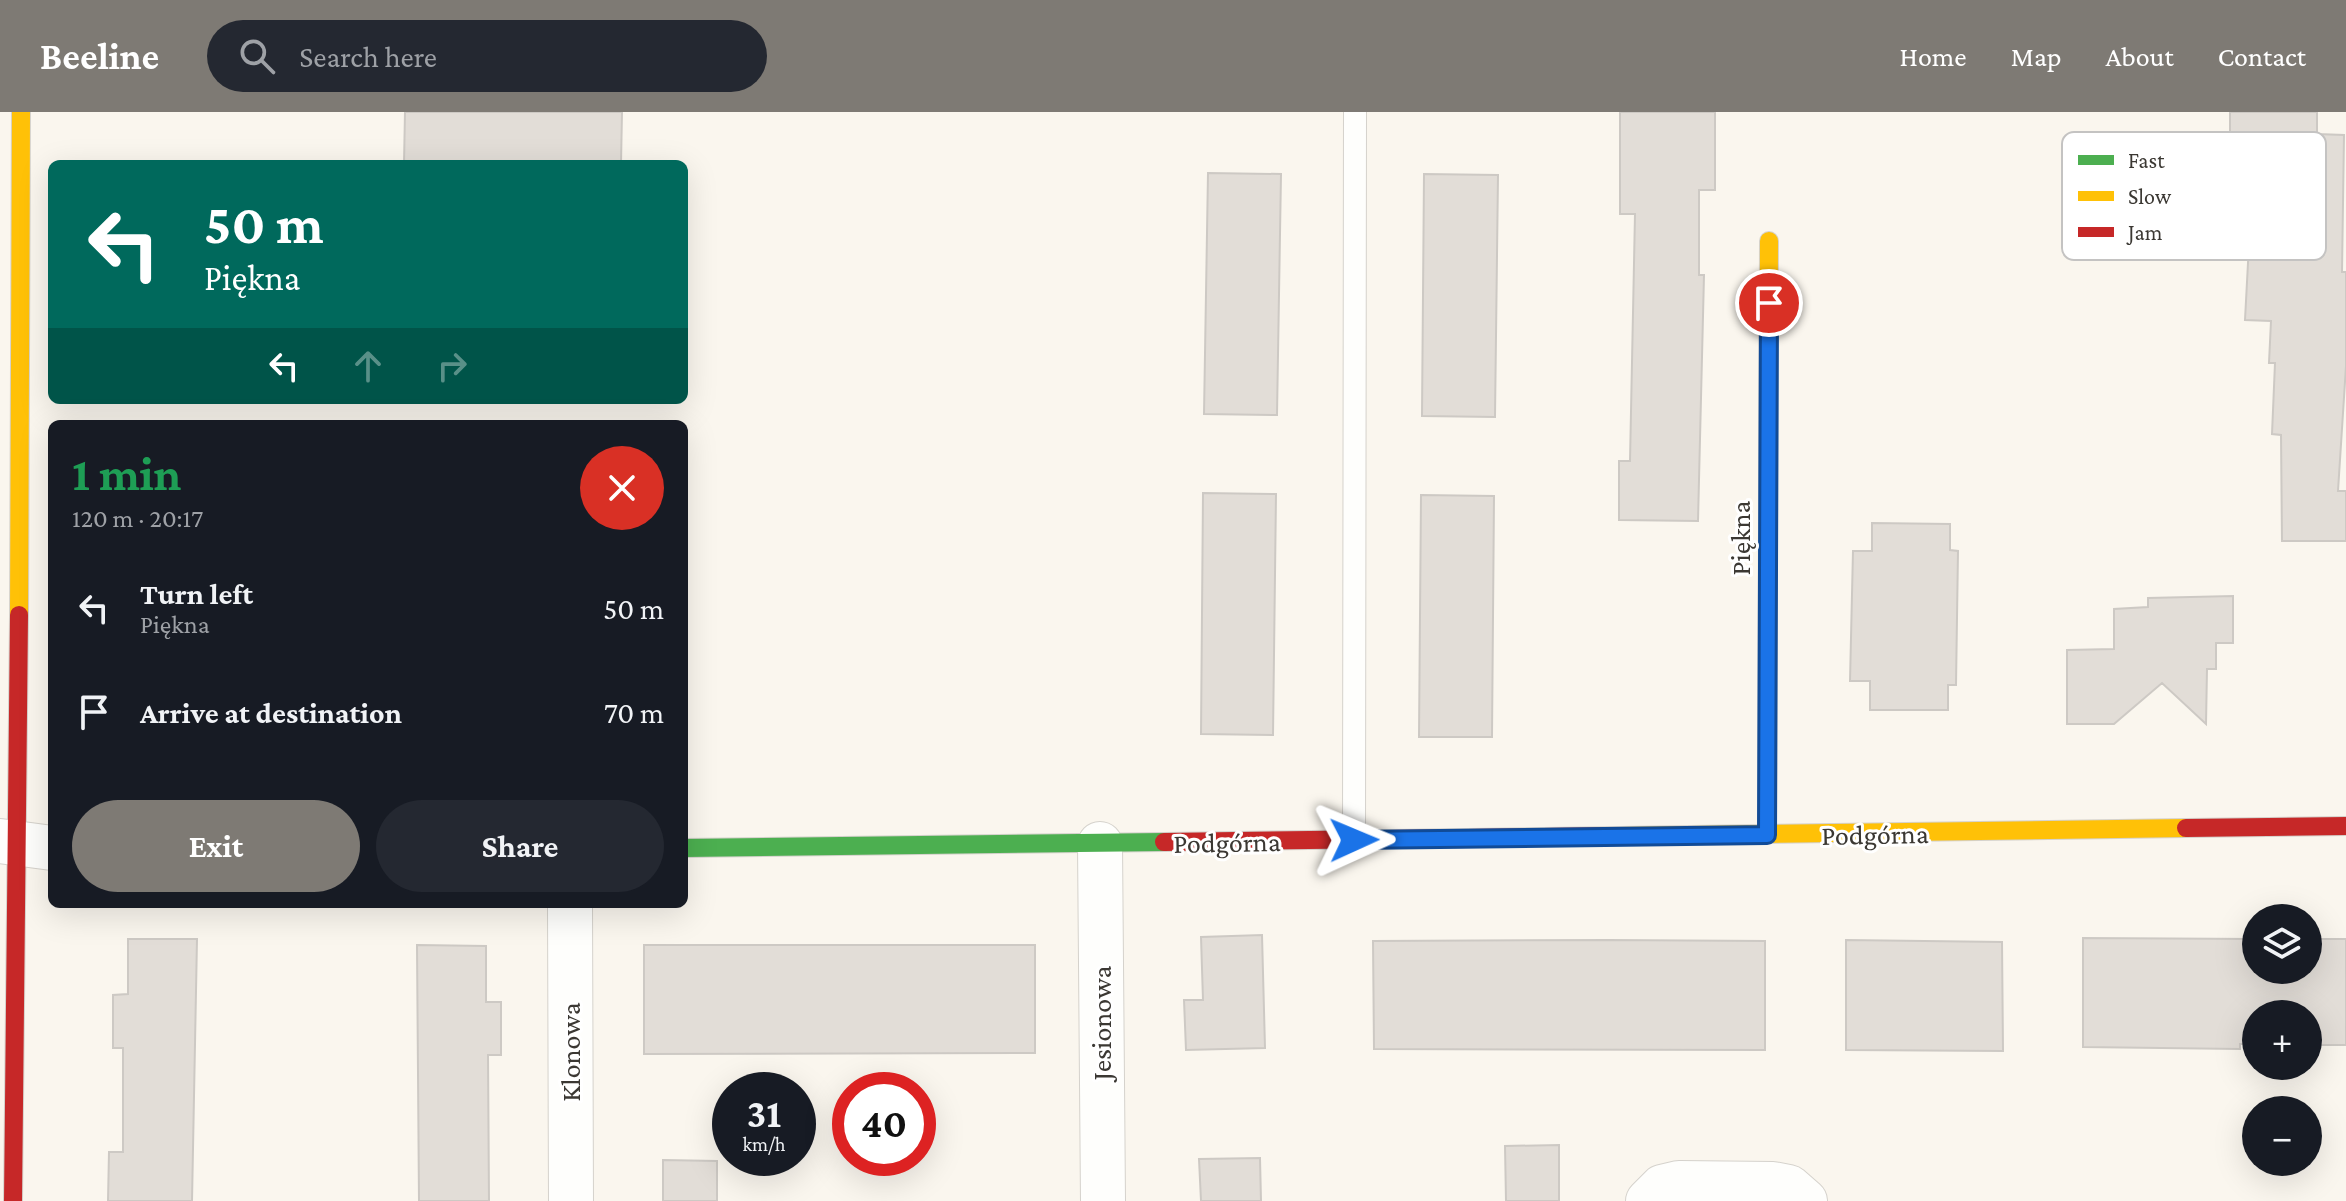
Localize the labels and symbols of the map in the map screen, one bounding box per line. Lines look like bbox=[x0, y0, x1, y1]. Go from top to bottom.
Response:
legend bbox=[2062, 132, 2326, 260]
text: Fast bbox=[2128, 148, 2165, 173]
text: Slow bbox=[2128, 184, 2172, 209]
text: Jam bbox=[2126, 220, 2163, 245]
pin bbox=[1735, 269, 1803, 337]
street label: Piękna bbox=[1725, 500, 1756, 576]
position arrow bbox=[1312, 798, 1396, 882]
street label: Podgórna bbox=[1821, 818, 1929, 851]
street label: Podgórna bbox=[1173, 826, 1281, 859]
street label: Jesionowa bbox=[1086, 965, 1117, 1084]
street label: Klonowa bbox=[555, 1002, 586, 1102]
speed limit sign: 40 bbox=[832, 1072, 936, 1176]

